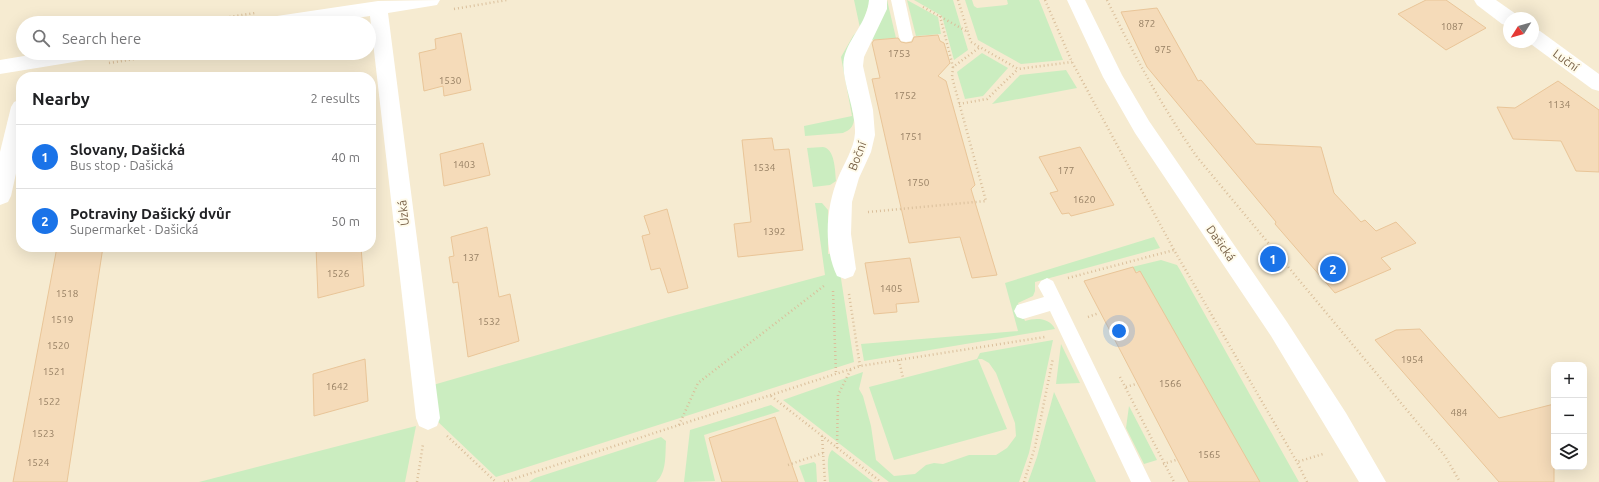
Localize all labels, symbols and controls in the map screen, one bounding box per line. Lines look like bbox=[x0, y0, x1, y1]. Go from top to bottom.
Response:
north arrow bbox=[1503, 12, 1539, 48]
search box bbox=[16, 16, 376, 60]
house number: 872 bbox=[1139, 18, 1155, 29]
house number: 1087 bbox=[1441, 21, 1463, 32]
icon: search bbox=[30, 27, 52, 49]
text: Search here bbox=[62, 30, 141, 47]
house number: 975 bbox=[1155, 44, 1171, 55]
street label: Luční bbox=[1551, 46, 1582, 74]
house number: 1753 bbox=[888, 48, 910, 59]
house number: 1530 bbox=[439, 75, 462, 86]
text: Nearby bbox=[32, 89, 90, 108]
house number: 1752 bbox=[894, 90, 916, 101]
text: 2 results bbox=[310, 91, 360, 105]
house number: 1134 bbox=[1548, 99, 1571, 110]
house number: 1751 bbox=[900, 131, 922, 142]
street label: Boční bbox=[846, 139, 869, 172]
text: Slovany, Dašická bbox=[70, 141, 185, 158]
text: 1 bbox=[41, 150, 49, 164]
text: 40 m bbox=[331, 150, 360, 164]
text: Bus stop · Dašická bbox=[70, 158, 173, 172]
house number: 1403 bbox=[453, 159, 475, 170]
house number: 1534 bbox=[753, 162, 776, 173]
house number: 177 bbox=[1058, 165, 1074, 176]
house number: 1750 bbox=[907, 177, 930, 188]
house number: 1620 bbox=[1073, 194, 1096, 205]
street label: Úzká bbox=[395, 199, 411, 227]
text: Potraviny Dašický dvůr bbox=[70, 205, 231, 222]
text: 2 bbox=[41, 214, 49, 228]
text: 50 m bbox=[331, 214, 360, 228]
text: Supermarket · Dašická bbox=[70, 222, 199, 236]
street label: Dašická bbox=[1204, 223, 1238, 263]
house number: 1392 bbox=[763, 226, 785, 237]
pin: 1 bbox=[1260, 244, 1286, 274]
house number: 137 bbox=[463, 252, 479, 263]
pin: 2 bbox=[1320, 254, 1346, 284]
house number: 1526 bbox=[327, 268, 350, 279]
house number: 1405 bbox=[880, 283, 902, 294]
house number: 1518 bbox=[56, 288, 79, 299]
house number: 1519 bbox=[51, 314, 73, 325]
house number: 1532 bbox=[478, 316, 500, 327]
your location bbox=[1109, 321, 1129, 341]
house number: 1520 bbox=[47, 340, 70, 351]
house number: 1954 bbox=[1401, 354, 1424, 365]
map controls bbox=[1551, 362, 1587, 470]
button: + bbox=[1551, 362, 1587, 398]
house number: 1521 bbox=[43, 366, 65, 377]
house number: 1566 bbox=[1159, 378, 1182, 389]
house number: 1642 bbox=[326, 381, 348, 392]
house number: 1522 bbox=[38, 396, 60, 407]
button: − bbox=[1551, 398, 1587, 434]
house number: 484 bbox=[1451, 407, 1468, 418]
house number: 1523 bbox=[32, 428, 54, 439]
button: layers bbox=[1551, 434, 1587, 470]
house number: 1565 bbox=[1198, 449, 1220, 460]
house number: 1524 bbox=[27, 457, 50, 468]

